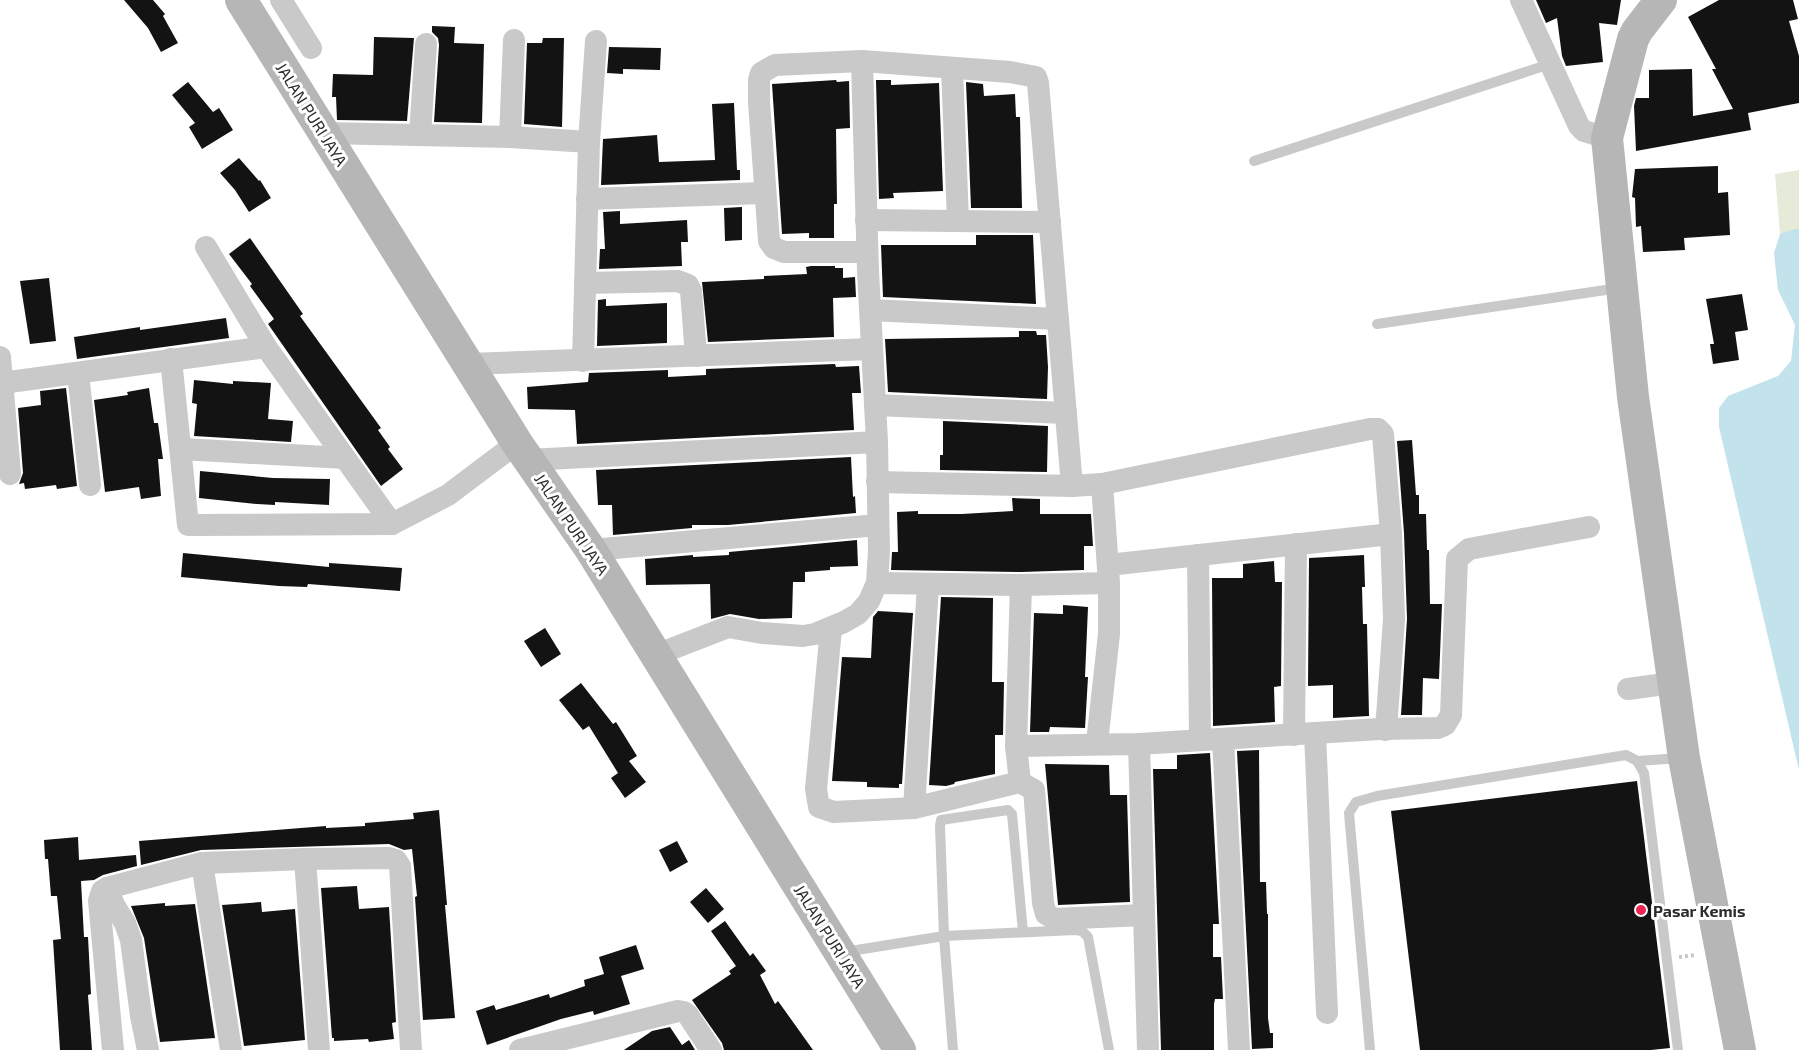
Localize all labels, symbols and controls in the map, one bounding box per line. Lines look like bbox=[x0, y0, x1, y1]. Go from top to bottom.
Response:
street label: JALAN PURI JAYA bbox=[273, 59, 351, 169]
street label: JALAN PURI JAYA bbox=[531, 470, 613, 578]
street label: JALAN PURI JAYA bbox=[791, 881, 869, 991]
place label: Pasar Kemis bbox=[1653, 901, 1745, 920]
marker: Pasar Kemis bbox=[1634, 903, 1648, 917]

